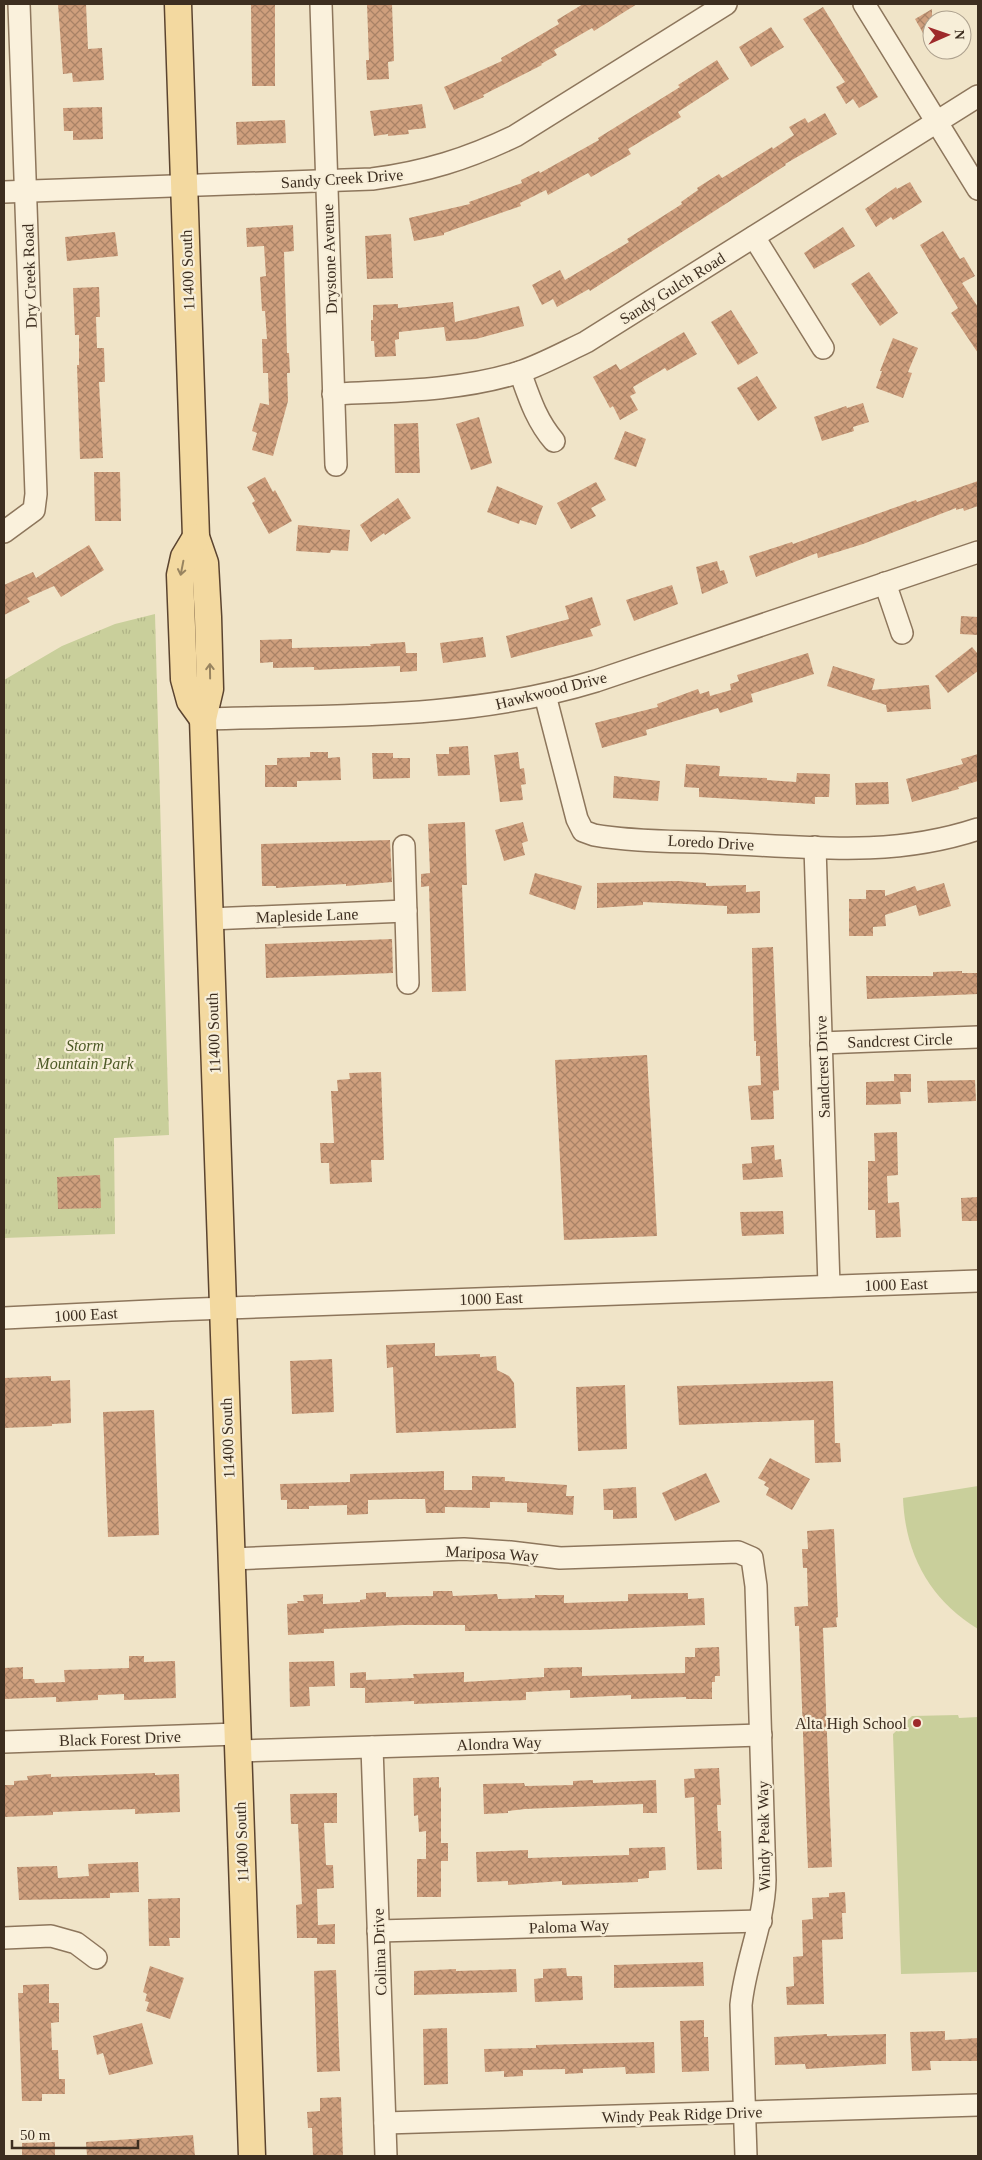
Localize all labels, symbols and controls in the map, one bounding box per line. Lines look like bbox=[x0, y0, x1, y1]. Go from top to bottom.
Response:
north arrow bbox=[922, 10, 972, 60]
text: N bbox=[952, 29, 967, 40]
street label: Sandy Creek Drive bbox=[280, 166, 404, 192]
street label: Drystone Avenue bbox=[319, 204, 341, 314]
street label: Dry Creek Road bbox=[19, 223, 41, 329]
street label: 11400 South bbox=[178, 229, 197, 311]
street label: Sandy Gulch Road bbox=[617, 249, 729, 329]
one-way arrow bbox=[176, 559, 186, 575]
one-way arrow bbox=[205, 664, 214, 680]
street label: Hawkwood Drive bbox=[494, 668, 609, 713]
street label: Loredo Drive bbox=[667, 832, 755, 853]
street label: Mapleside Lane bbox=[255, 905, 359, 927]
street label: 11400 South bbox=[204, 992, 223, 1074]
street label: Sandcrest Drive bbox=[812, 1015, 833, 1119]
street label: Sandcrest Circle bbox=[847, 1030, 953, 1051]
park label: Storm Mountain Park bbox=[35, 1037, 135, 1072]
street label: 1000 East bbox=[864, 1275, 929, 1294]
street label: 1000 East bbox=[459, 1289, 524, 1308]
street label: 1000 East bbox=[54, 1304, 119, 1325]
street label: 11400 South bbox=[218, 1397, 237, 1479]
street label: Mariposa Way bbox=[445, 1543, 539, 1565]
place label: Alta High School bbox=[795, 1715, 908, 1733]
marker: Alta High School bbox=[911, 1717, 923, 1729]
street label: Black Forest Drive bbox=[59, 1728, 181, 1749]
street label: Alondra Way bbox=[456, 1734, 542, 1754]
street label: Windy Peak Way bbox=[754, 1781, 774, 1891]
street label: 11400 South bbox=[232, 1801, 251, 1883]
street label: Colima Drive bbox=[369, 1908, 390, 1996]
street label: Paloma Way bbox=[528, 1917, 610, 1937]
street label: Windy Peak Ridge Drive bbox=[601, 2103, 763, 2127]
scale bar bbox=[12, 2118, 139, 2150]
text: 50 m bbox=[20, 2127, 51, 2143]

